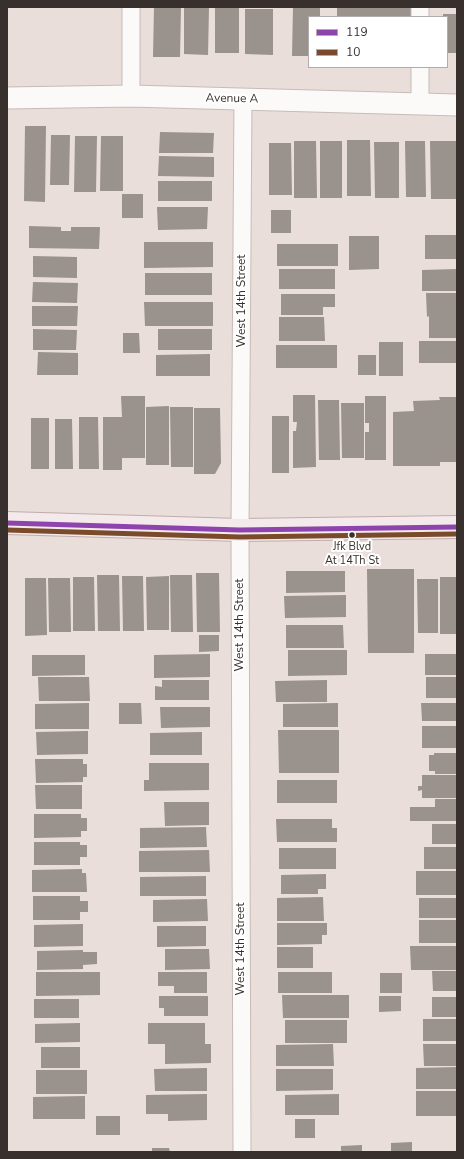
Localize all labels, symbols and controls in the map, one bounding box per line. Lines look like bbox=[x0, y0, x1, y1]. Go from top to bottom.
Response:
legend bbox=[308, 16, 448, 68]
text: 119 bbox=[346, 24, 368, 40]
text: 10 bbox=[346, 44, 360, 60]
street label: Avenue A bbox=[206, 91, 258, 107]
street label: West 14th Street bbox=[235, 254, 249, 348]
marker: Jfk Blvd At 14Th St bbox=[347, 530, 357, 540]
place label: Jfk Blvd At 14Th St bbox=[325, 540, 379, 566]
street label: West 14th Street bbox=[233, 578, 247, 672]
street label: West 14th Street bbox=[234, 902, 248, 996]

